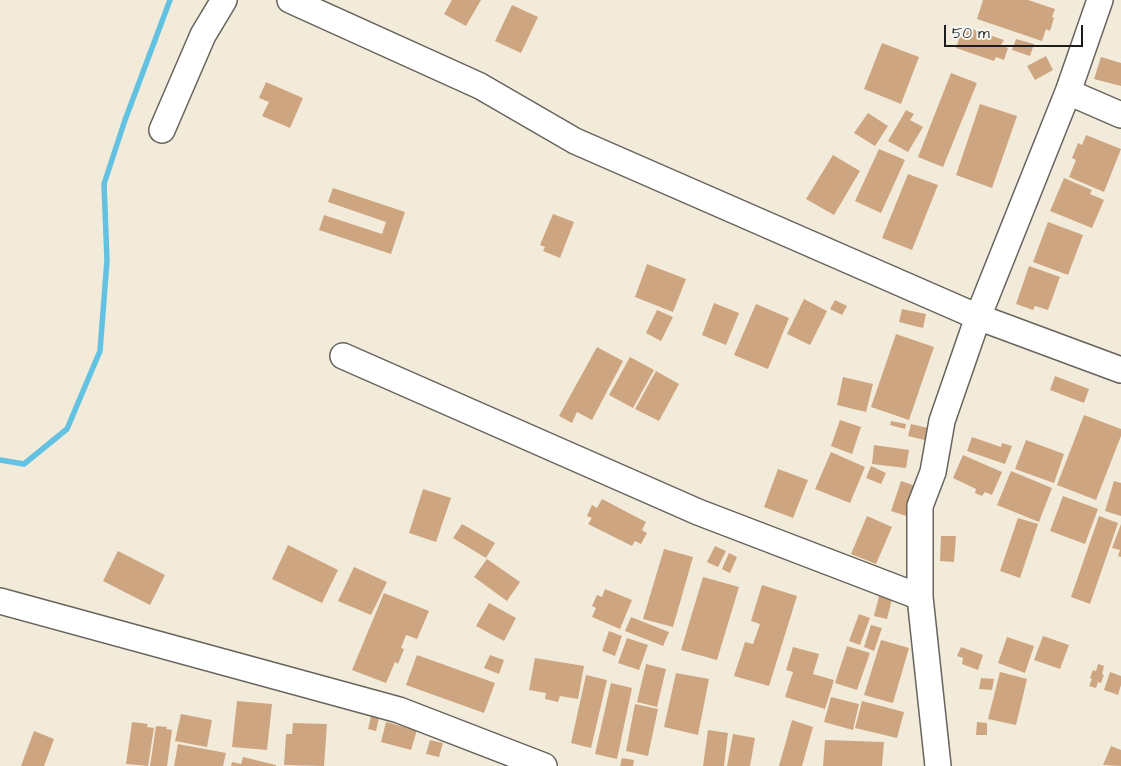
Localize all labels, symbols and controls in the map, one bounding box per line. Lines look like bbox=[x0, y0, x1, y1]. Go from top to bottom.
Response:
scale bar bbox=[946, 15, 1085, 47]
text: 50 m bbox=[952, 23, 990, 44]

